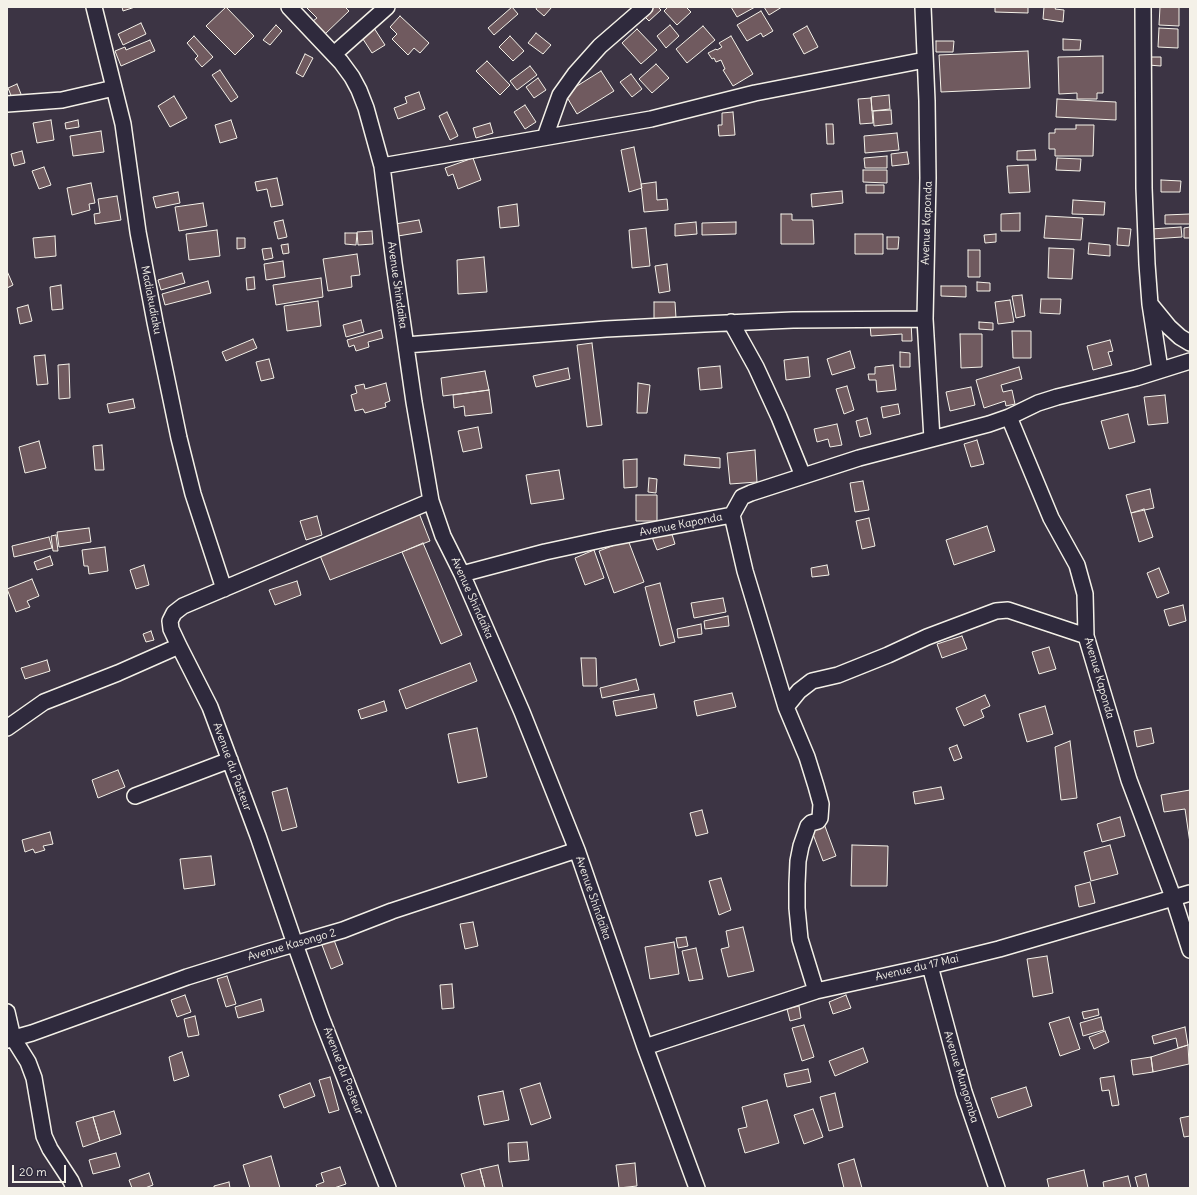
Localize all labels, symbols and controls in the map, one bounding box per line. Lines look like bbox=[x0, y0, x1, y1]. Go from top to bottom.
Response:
street label: Avenue Kaponda bbox=[919, 181, 935, 265]
street label: Avenue Shindaïka bbox=[384, 241, 410, 329]
street label: Madiakudiaku bbox=[138, 265, 164, 335]
street label: Avenue Kaponda bbox=[638, 511, 724, 539]
street label: Avenue Shindaïka bbox=[448, 555, 496, 641]
street label: Avenue Kaponda bbox=[1081, 636, 1117, 720]
street label: Avenue du Pasteur bbox=[210, 721, 254, 813]
street label: Avenue Shindaïka bbox=[572, 854, 614, 942]
street label: Avenue Kasongo 2 bbox=[246, 926, 338, 964]
street label: Avenue du 17 Mai bbox=[874, 952, 960, 984]
street label: Avenue du Pasteur bbox=[320, 1025, 366, 1117]
street label: Avenue Mungomba bbox=[941, 1029, 981, 1125]
scale bar bbox=[14, 1157, 68, 1183]
text: 20 m bbox=[19, 1164, 47, 1179]

